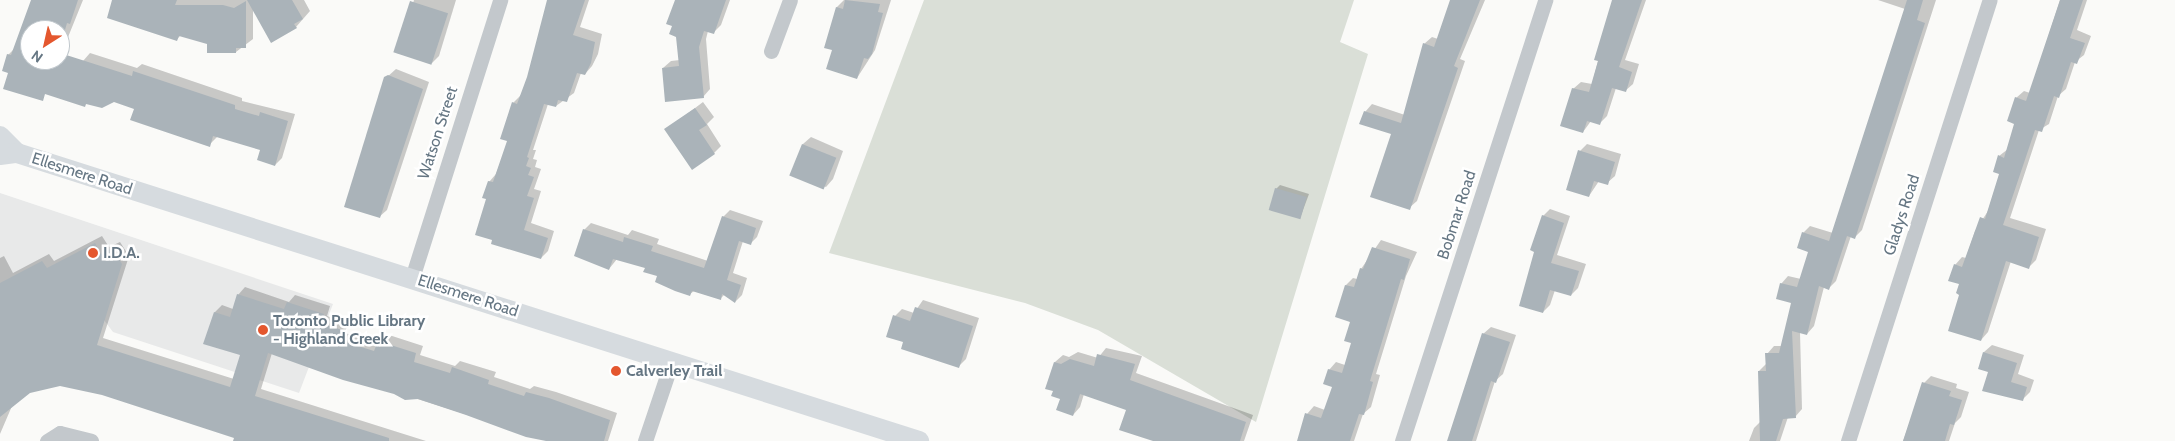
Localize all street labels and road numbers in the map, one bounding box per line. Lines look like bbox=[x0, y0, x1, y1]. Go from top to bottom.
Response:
street label: Watson Street bbox=[414, 84, 462, 182]
street label: Ellesmere Road bbox=[29, 149, 135, 199]
street label: Bobmar Road bbox=[1434, 168, 1480, 262]
street label: Gladys Road bbox=[1880, 172, 1924, 258]
street label: Ellesmere Road bbox=[415, 271, 521, 321]

